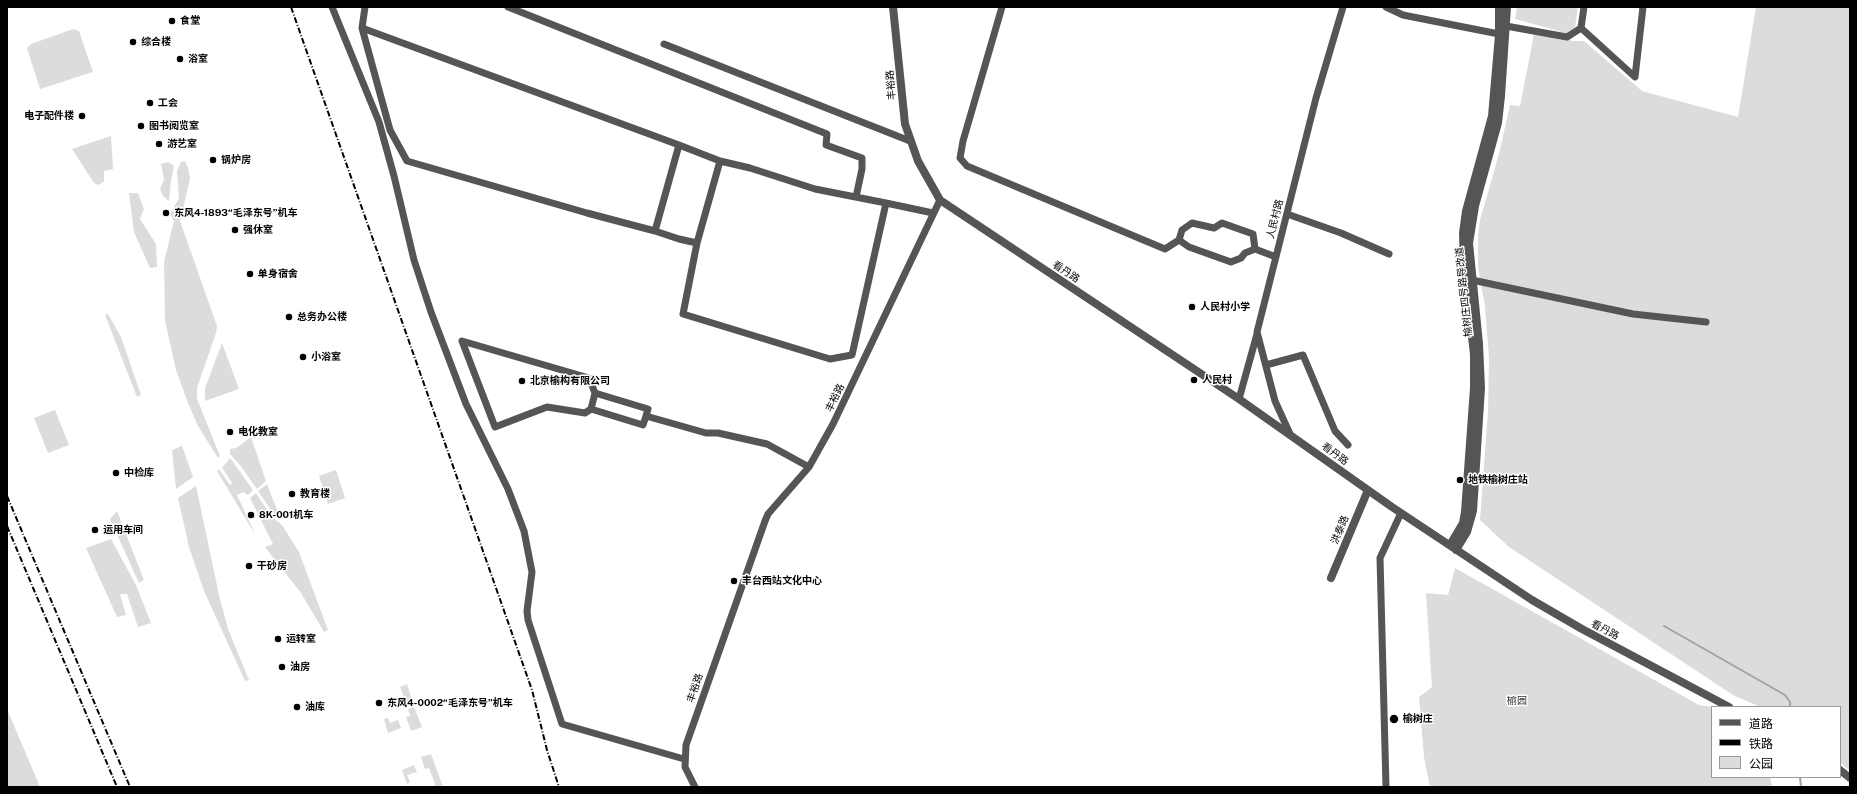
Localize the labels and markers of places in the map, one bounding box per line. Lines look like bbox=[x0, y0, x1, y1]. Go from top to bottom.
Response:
place label: 食堂 bbox=[180, 15, 200, 27]
marker: 食堂 bbox=[167, 16, 177, 26]
place label: 综合楼 bbox=[141, 36, 171, 48]
marker: 综合楼 bbox=[128, 37, 138, 47]
place label: 浴室 bbox=[188, 53, 208, 65]
marker: 浴室 bbox=[175, 54, 185, 64]
place label: 工会 bbox=[158, 97, 178, 109]
marker: 工会 bbox=[145, 98, 155, 108]
place label: 电子配件楼 bbox=[24, 110, 74, 122]
marker: 电子配件楼 bbox=[77, 111, 87, 121]
place label: 图书阅览室 bbox=[149, 120, 199, 132]
marker: 图书阅览室 bbox=[136, 121, 146, 131]
place label: 游艺室 bbox=[167, 138, 197, 150]
marker: 游艺室 bbox=[154, 139, 164, 149]
place label: 锅炉房 bbox=[221, 154, 251, 166]
marker: 锅炉房 bbox=[208, 155, 218, 165]
place label: 东风4-1893“毛泽东号”机车 bbox=[174, 207, 298, 219]
marker: 东风4-1893“毛泽东号”机车 bbox=[161, 208, 171, 218]
place label: 强休室 bbox=[243, 224, 273, 236]
marker: 强休室 bbox=[230, 225, 240, 235]
place label: 单身宿舍 bbox=[258, 268, 298, 280]
marker: 单身宿舍 bbox=[245, 269, 255, 279]
place label: 人民村小学 bbox=[1200, 301, 1250, 313]
marker: 人民村小学 bbox=[1187, 302, 1197, 312]
place label: 总务办公楼 bbox=[297, 311, 347, 323]
marker: 总务办公楼 bbox=[284, 312, 294, 322]
place label: 小浴室 bbox=[311, 351, 341, 363]
marker: 小浴室 bbox=[298, 352, 308, 362]
place label: 人民村 bbox=[1202, 374, 1232, 386]
place label: 北京榆构有限公司 bbox=[530, 375, 610, 387]
marker: 人民村 bbox=[1189, 375, 1199, 385]
marker: 北京榆构有限公司 bbox=[517, 376, 527, 386]
place label: 电化教室 bbox=[238, 426, 278, 438]
marker: 电化教室 bbox=[225, 427, 235, 437]
place label: 中检库 bbox=[124, 467, 154, 479]
marker: 中检库 bbox=[111, 468, 121, 478]
place label: 地铁榆树庄站 bbox=[1468, 474, 1528, 486]
marker: 地铁榆树庄站 bbox=[1455, 475, 1465, 485]
place label: 教育楼 bbox=[300, 488, 330, 500]
marker: 教育楼 bbox=[287, 489, 297, 499]
place label: 8K-001机车 bbox=[259, 509, 313, 521]
marker: 8K-001机车 bbox=[246, 510, 256, 520]
place label: 运用车间 bbox=[103, 524, 143, 536]
marker: 运用车间 bbox=[90, 525, 100, 535]
place label: 干砂房 bbox=[257, 560, 287, 572]
marker: 干砂房 bbox=[244, 561, 254, 571]
place label: 丰台西站文化中心 bbox=[742, 575, 822, 587]
marker: 丰台西站文化中心 bbox=[729, 576, 739, 586]
place label: 运转室 bbox=[286, 633, 316, 645]
marker: 运转室 bbox=[273, 634, 283, 644]
place label: 油房 bbox=[290, 661, 310, 673]
marker: 油房 bbox=[277, 662, 287, 672]
place label: 东风4-0002“毛泽东号”机车 bbox=[387, 697, 513, 709]
marker: 东风4-0002“毛泽东号”机车 bbox=[374, 698, 384, 708]
place label: 油库 bbox=[305, 701, 325, 713]
marker: 油库 bbox=[292, 702, 302, 712]
marker: 榆树庄 bbox=[1388, 713, 1400, 725]
place label: 榆树庄 bbox=[1403, 713, 1433, 725]

